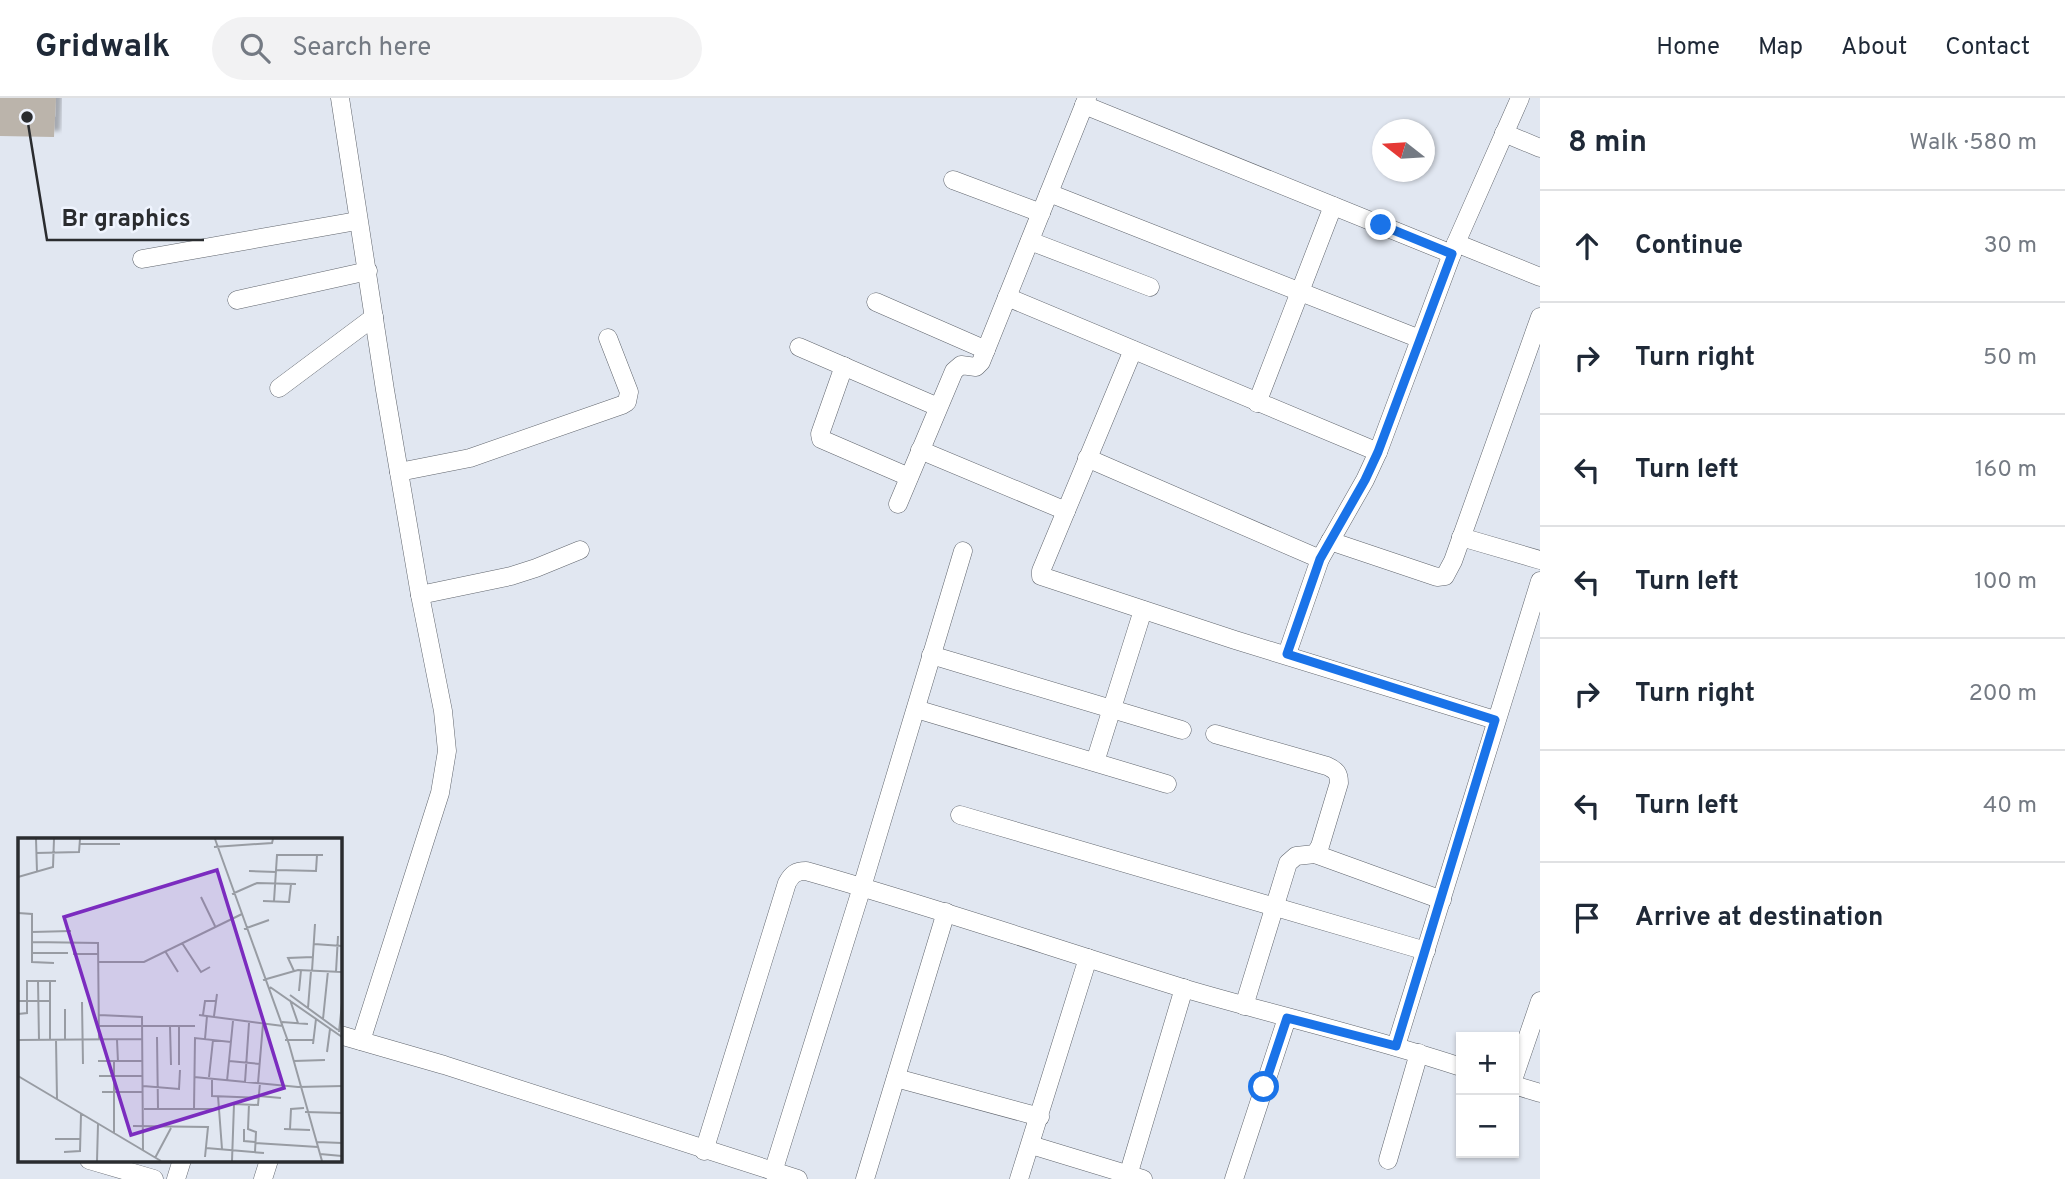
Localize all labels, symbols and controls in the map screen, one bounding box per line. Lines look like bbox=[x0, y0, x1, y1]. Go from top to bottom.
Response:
search box bbox=[212, 17, 702, 80]
text: Gridwalk bbox=[35, 27, 170, 69]
icon: search bbox=[236, 29, 274, 67]
text: Search here bbox=[292, 32, 431, 65]
text: Home bbox=[1656, 33, 1720, 63]
text: Map bbox=[1758, 33, 1803, 63]
text: About bbox=[1841, 33, 1907, 63]
text: Contact bbox=[1945, 33, 2030, 63]
north arrow bbox=[1372, 119, 1435, 182]
text: 8 min bbox=[1568, 125, 1647, 162]
text: Walk · 580 m bbox=[1909, 129, 2037, 158]
callout: Br graphics bbox=[47, 195, 204, 240]
text: Br graphics bbox=[61, 205, 191, 235]
route end bbox=[1365, 209, 1396, 240]
icon: ahead bbox=[1568, 227, 1606, 265]
text: Continue bbox=[1635, 230, 1743, 263]
text: 30 m bbox=[1984, 232, 2037, 261]
icon: right bbox=[1568, 339, 1606, 377]
text: Turn right bbox=[1635, 342, 1755, 375]
text: 50 m bbox=[1983, 344, 2037, 373]
icon: left bbox=[1568, 451, 1606, 489]
text: Turn left bbox=[1635, 454, 1739, 487]
text: 160 m bbox=[1975, 456, 2037, 485]
icon: left bbox=[1568, 563, 1606, 601]
text: Turn left bbox=[1635, 566, 1739, 599]
text: 100 m bbox=[1974, 568, 2037, 597]
icon: right bbox=[1568, 675, 1606, 713]
text: Turn right bbox=[1635, 678, 1755, 711]
text: 200 m bbox=[1969, 680, 2037, 709]
icon: left bbox=[1568, 787, 1606, 825]
text: Turn left bbox=[1635, 790, 1739, 823]
text: 40 m bbox=[1983, 792, 2037, 821]
inset map bbox=[18, 838, 341, 1162]
icon: arrive bbox=[1568, 899, 1606, 937]
text: Arrive at destination bbox=[1635, 902, 1883, 935]
map controls bbox=[1456, 1032, 1519, 1158]
button: + bbox=[1456, 1032, 1519, 1095]
route start bbox=[1248, 1071, 1279, 1102]
button: − bbox=[1456, 1095, 1519, 1158]

